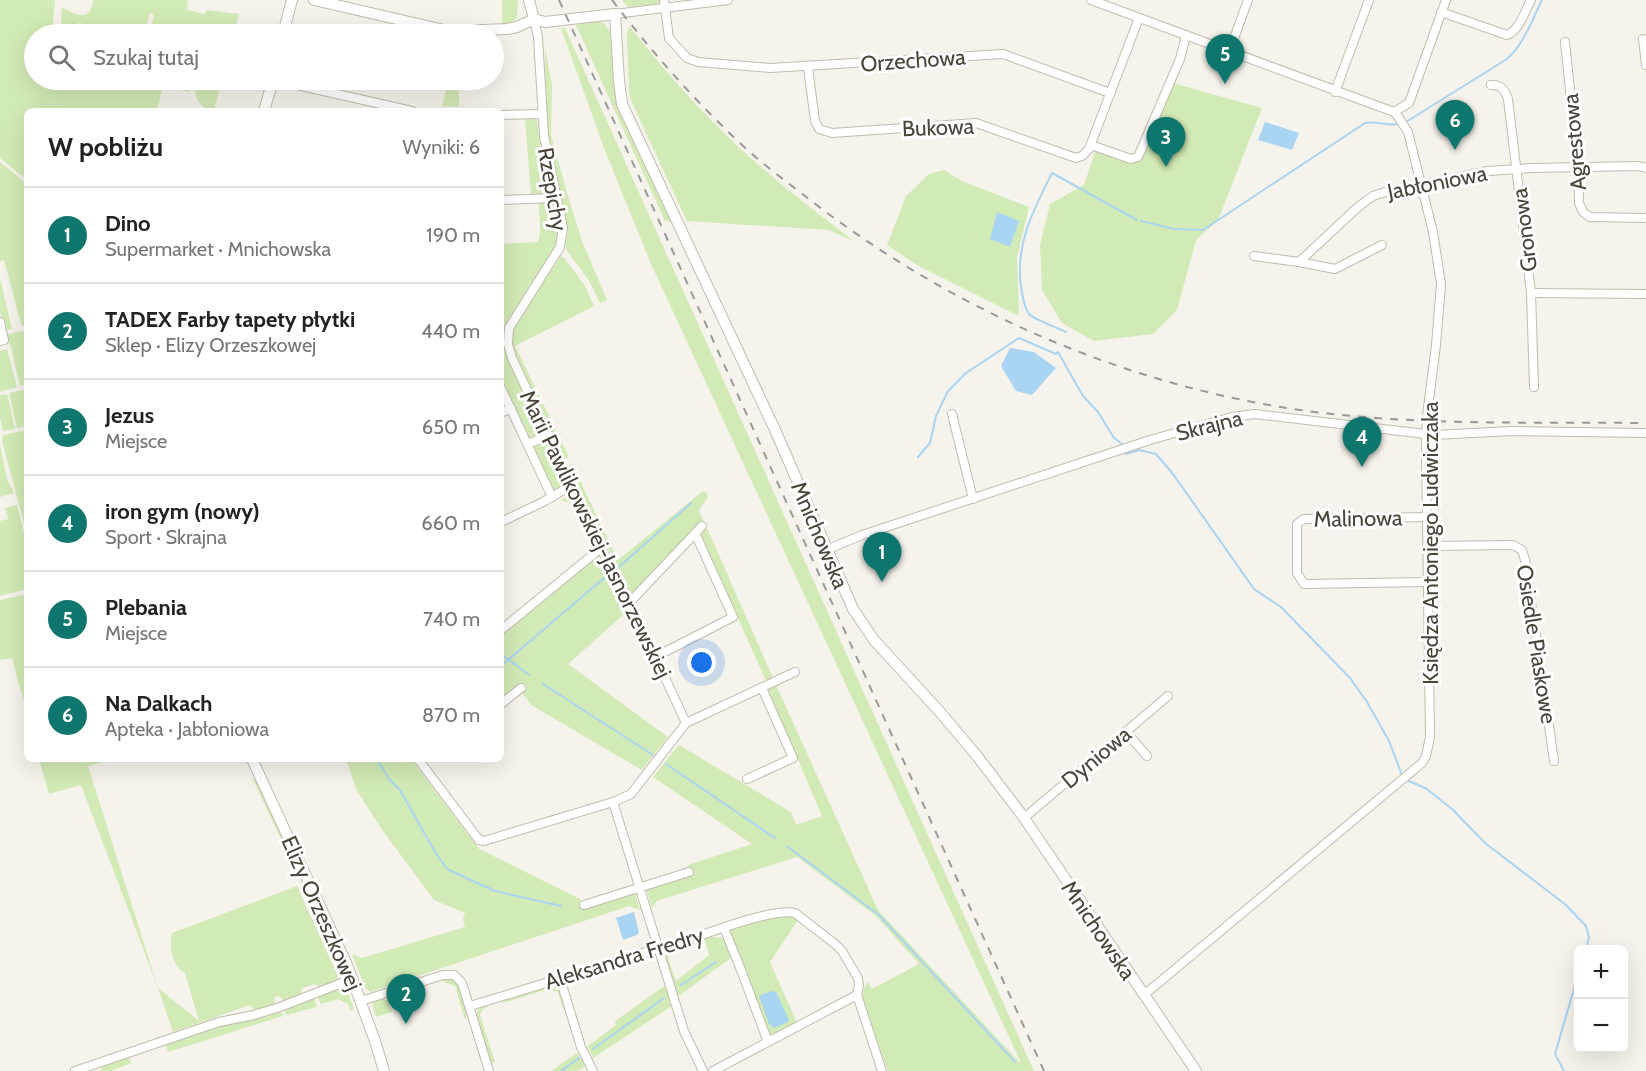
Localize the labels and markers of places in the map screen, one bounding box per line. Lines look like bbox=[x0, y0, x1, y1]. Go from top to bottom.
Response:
pin: 5 bbox=[1206, 34, 1244, 84]
pin: 6 bbox=[1436, 100, 1474, 150]
pin: 3 bbox=[1146, 118, 1186, 167]
pin: 4 bbox=[1342, 418, 1382, 467]
pin: 1 bbox=[862, 532, 902, 582]
pin: 2 bbox=[386, 974, 426, 1024]

